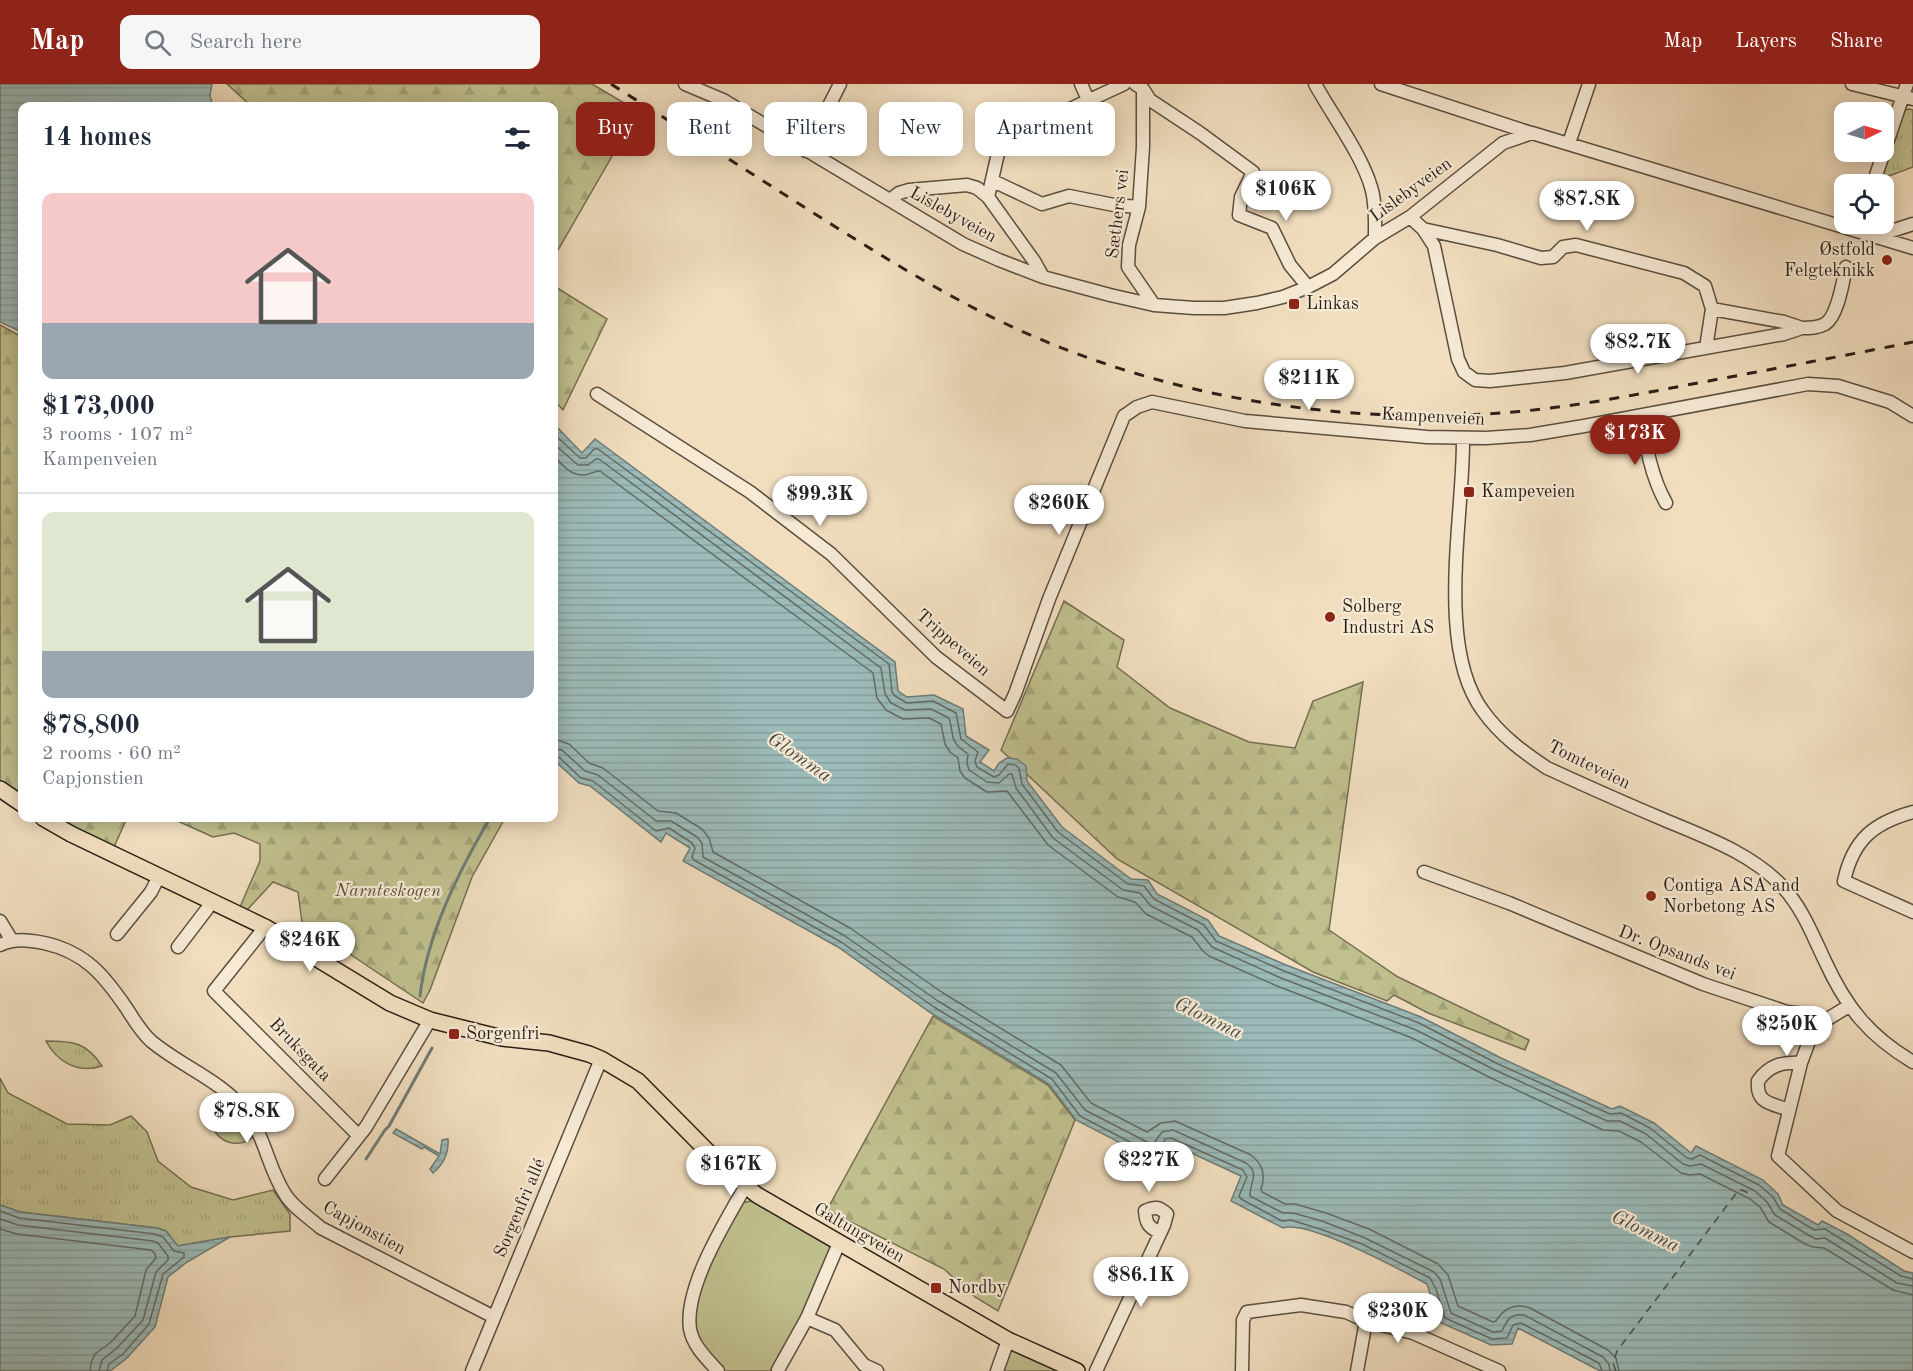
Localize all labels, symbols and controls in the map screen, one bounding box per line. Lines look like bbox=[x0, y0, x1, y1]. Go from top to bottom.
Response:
search box bbox=[120, 15, 540, 69]
icon: search bbox=[141, 26, 174, 59]
text: Map bbox=[30, 28, 84, 56]
text: Search here bbox=[189, 31, 302, 53]
text: Map bbox=[1663, 31, 1702, 52]
text: Layers bbox=[1735, 31, 1797, 52]
text: Share bbox=[1830, 31, 1883, 52]
chip: Buy bbox=[576, 102, 655, 156]
chip: Rent bbox=[667, 102, 752, 156]
chip: Filters bbox=[764, 102, 867, 156]
chip: New bbox=[879, 102, 963, 156]
chip: Apartment bbox=[975, 102, 1115, 156]
north arrow bbox=[1834, 102, 1894, 162]
map controls bbox=[1834, 102, 1894, 234]
icon: filters bbox=[501, 122, 534, 155]
text: 14 homes bbox=[42, 125, 151, 151]
street label: Lislebyveien bbox=[1367, 154, 1456, 226]
street label: Sæthers vei bbox=[1104, 168, 1132, 260]
pin: $106K bbox=[1244, 171, 1328, 222]
button: locate bbox=[1834, 174, 1894, 234]
text: $106K bbox=[1255, 180, 1317, 200]
pin: $87.8K bbox=[1538, 181, 1636, 232]
street label: Lislebyveien bbox=[906, 184, 1000, 246]
text: $87.8K bbox=[1553, 190, 1621, 210]
icon: home bbox=[234, 232, 342, 340]
place label: Østfold Felgteknikk bbox=[1784, 241, 1875, 280]
marker: Østfold Felgteknikk bbox=[1880, 253, 1894, 267]
place label: Linkas bbox=[1306, 295, 1359, 313]
marker: Linkas bbox=[1287, 297, 1301, 311]
pin: $82.7K bbox=[1589, 324, 1687, 375]
text: $82.7K bbox=[1604, 333, 1672, 353]
pin: $211K bbox=[1267, 360, 1351, 411]
text: $211K bbox=[1278, 369, 1340, 389]
text: $173,000 bbox=[42, 394, 155, 420]
street label: Kampenveien bbox=[1381, 405, 1486, 429]
pin: $173K bbox=[1593, 415, 1677, 466]
text: $173K bbox=[1604, 424, 1666, 444]
text: 3 rooms · 107 m² bbox=[42, 425, 192, 445]
text: Kampenveien bbox=[42, 450, 157, 470]
pin: $99.3K bbox=[771, 476, 869, 527]
place label: Kampeveien bbox=[1481, 483, 1575, 501]
text: $99.3K bbox=[786, 485, 854, 505]
pin: $260K bbox=[1017, 485, 1101, 536]
marker: Kampeveien bbox=[1462, 485, 1476, 499]
text: $260K bbox=[1028, 494, 1090, 514]
icon: home bbox=[234, 551, 342, 659]
place label: Solberg Industri AS bbox=[1342, 598, 1434, 637]
street label: Trippeveien bbox=[912, 606, 994, 680]
marker: Solberg Industri AS bbox=[1323, 610, 1337, 624]
text: $78,800 bbox=[42, 713, 140, 739]
water label: Glomma bbox=[763, 729, 835, 787]
street label: Tomteveien bbox=[1545, 737, 1633, 793]
text: 2 rooms · 60 m² bbox=[42, 744, 181, 764]
text: Capjonstien bbox=[42, 769, 144, 789]
place label: Contiga ASA and Norbetong AS bbox=[1663, 877, 1800, 916]
park label: Narnteskogen bbox=[334, 882, 441, 900]
marker: Contiga ASA and Norbetong AS bbox=[1644, 889, 1658, 903]
pin: $246K bbox=[268, 922, 352, 973]
street label: Dr. Opsands vei bbox=[1616, 922, 1738, 984]
text: $246K bbox=[279, 931, 341, 951]
water label: Glomma bbox=[1171, 994, 1245, 1044]
pin: $250K bbox=[1745, 1006, 1829, 1057]
street label: Bruksgata bbox=[266, 1015, 334, 1085]
text: $250K bbox=[1756, 1015, 1818, 1035]
place label: Sorgenfri bbox=[466, 1025, 540, 1043]
marker: Sorgenfri bbox=[447, 1027, 461, 1041]
pin: $78.8K bbox=[198, 1093, 296, 1144]
text: $78.8K bbox=[213, 1102, 281, 1122]
pin: $227K bbox=[1107, 1142, 1191, 1193]
pin: $167K bbox=[689, 1146, 773, 1197]
text: $227K bbox=[1118, 1151, 1180, 1171]
text: $167K bbox=[700, 1155, 762, 1175]
street label: Sorgenfri allé bbox=[491, 1156, 549, 1260]
street label: Capjonstien bbox=[320, 1198, 409, 1258]
street label: Galtungveien bbox=[810, 1200, 908, 1266]
water label: Glomma bbox=[1608, 1207, 1682, 1257]
pin: $86.1K bbox=[1092, 1257, 1190, 1308]
text: $86.1K bbox=[1107, 1266, 1175, 1286]
place label: Nordby bbox=[948, 1279, 1007, 1297]
marker: Nordby bbox=[929, 1281, 943, 1295]
pin: $230K bbox=[1356, 1293, 1440, 1344]
text: $230K bbox=[1367, 1302, 1429, 1322]

